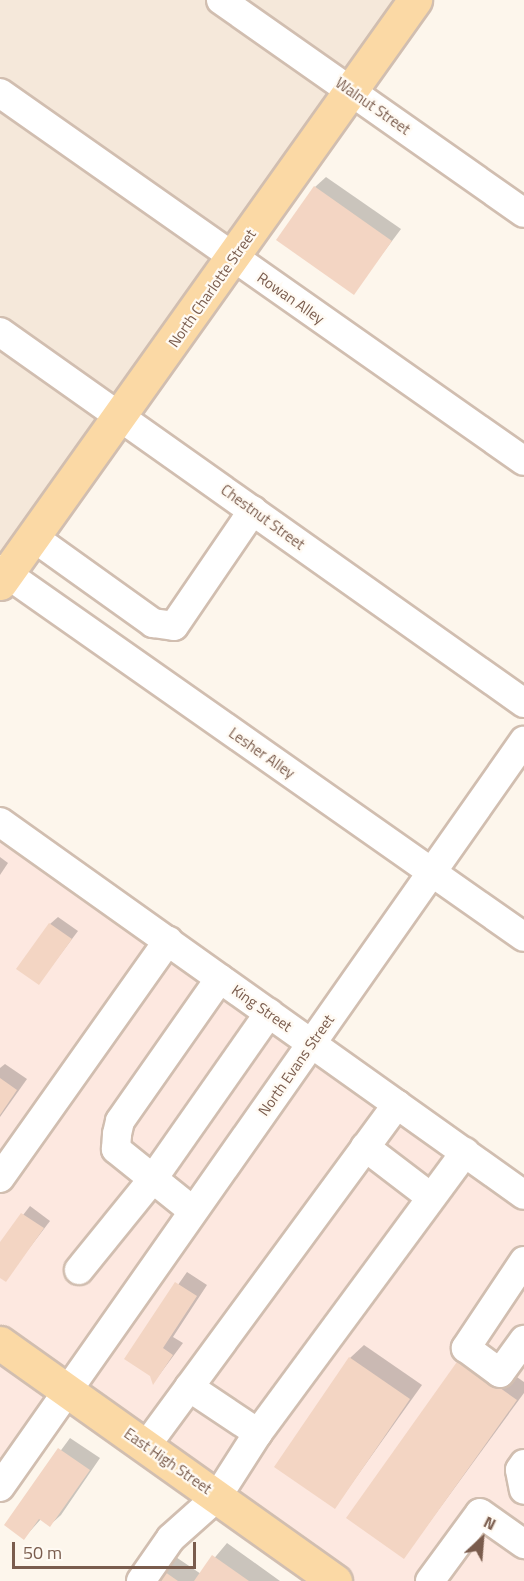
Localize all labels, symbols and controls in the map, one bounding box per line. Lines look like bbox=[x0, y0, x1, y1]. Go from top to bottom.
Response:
street label: Walnut Street bbox=[332, 74, 414, 138]
street label: North Charlotte Street bbox=[164, 225, 260, 351]
street label: Rowan Alley bbox=[254, 268, 328, 328]
street label: Chestnut Street bbox=[218, 481, 308, 553]
street label: Lesher Alley bbox=[226, 724, 298, 782]
street label: King Street bbox=[228, 981, 296, 1035]
street label: North Evans Street bbox=[254, 1011, 338, 1119]
street label: East High Street bbox=[121, 1424, 215, 1498]
north arrow bbox=[452, 1509, 512, 1569]
text: N bbox=[480, 1510, 500, 1536]
scale bar bbox=[15, 1530, 200, 1568]
text: 50 m bbox=[23, 1539, 62, 1566]

